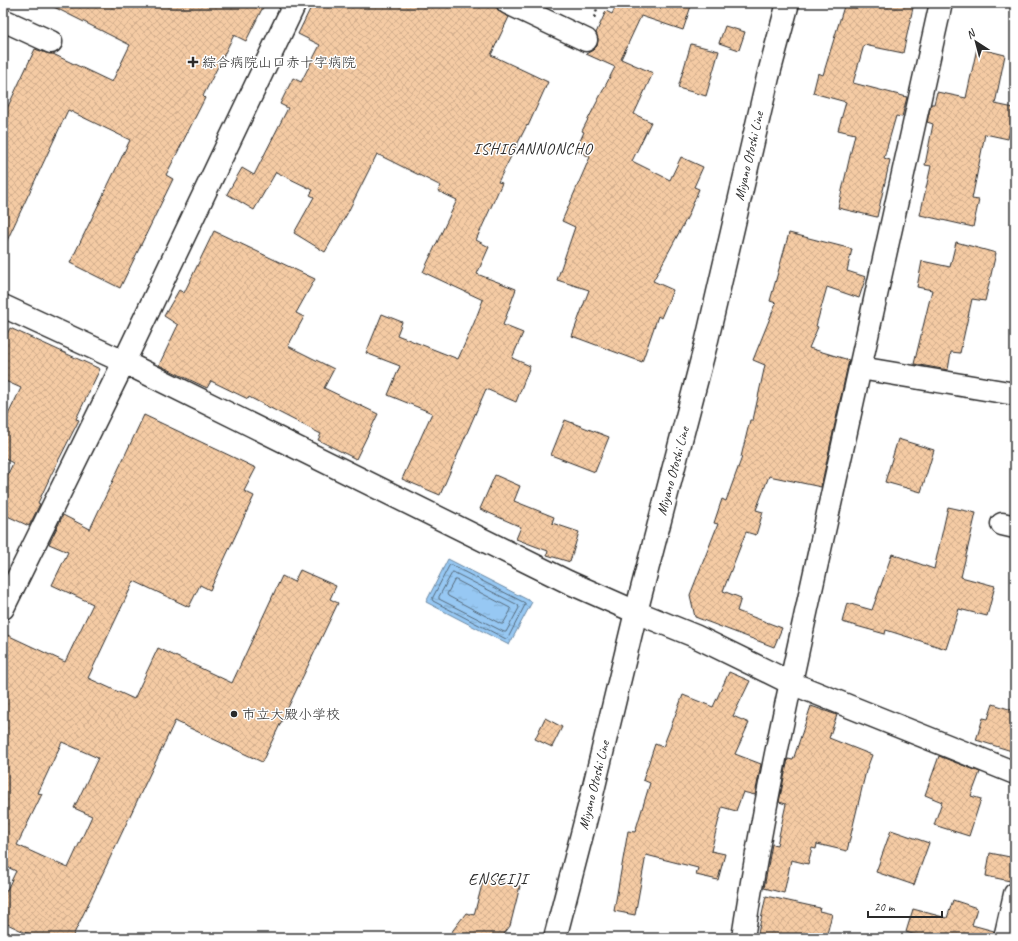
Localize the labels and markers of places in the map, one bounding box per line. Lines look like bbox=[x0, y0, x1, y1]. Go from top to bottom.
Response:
place label: 綜合病院山口赤十字病院 bbox=[202, 54, 356, 71]
marker: 綜合病院山口赤十字病院 bbox=[187, 56, 199, 68]
place label: 市立大殿小学校 bbox=[242, 706, 340, 723]
marker: 市立大殿小学校 bbox=[229, 709, 239, 719]

